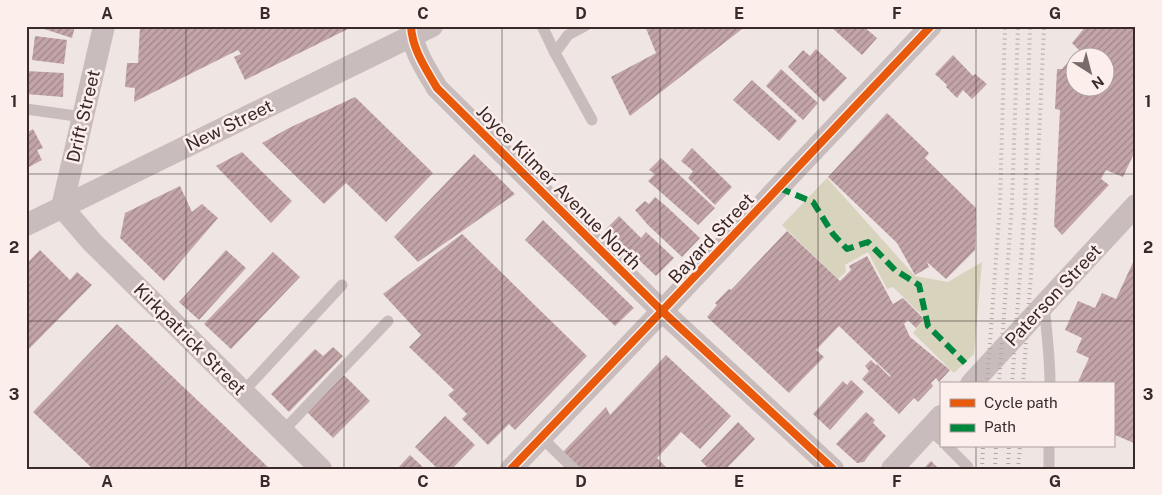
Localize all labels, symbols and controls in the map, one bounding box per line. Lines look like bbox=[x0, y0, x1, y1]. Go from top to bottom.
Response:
text: A bbox=[101, 4, 113, 23]
text: B bbox=[260, 4, 271, 23]
text: C bbox=[417, 4, 429, 23]
text: D bbox=[575, 4, 587, 23]
text: E bbox=[734, 4, 744, 23]
text: F bbox=[892, 4, 902, 23]
text: G bbox=[1049, 4, 1061, 23]
north arrow bbox=[1064, 48, 1114, 98]
street label: Drift Street bbox=[62, 68, 104, 164]
text: N bbox=[1089, 73, 1107, 92]
text: 1 bbox=[11, 92, 17, 111]
text: 1 bbox=[1145, 92, 1151, 111]
street label: New Street bbox=[182, 95, 276, 155]
street label: Joyce Kilmer Avenue North bbox=[472, 100, 646, 274]
street label: Bayard Street bbox=[664, 189, 758, 287]
text: 2 bbox=[9, 238, 19, 257]
text: 2 bbox=[1143, 238, 1153, 257]
street label: Paterson Street bbox=[1001, 240, 1105, 350]
street label: Kirkpatrick Street bbox=[130, 279, 250, 399]
legend bbox=[940, 382, 1114, 448]
text: 3 bbox=[9, 385, 19, 404]
text: 3 bbox=[1143, 385, 1153, 404]
text: Cycle path bbox=[984, 394, 1058, 411]
text: Path bbox=[984, 418, 1016, 435]
text: A bbox=[101, 472, 113, 491]
text: B bbox=[260, 472, 271, 491]
text: C bbox=[417, 472, 429, 491]
text: D bbox=[575, 472, 587, 491]
text: E bbox=[734, 472, 744, 491]
text: F bbox=[892, 472, 902, 491]
text: G bbox=[1049, 472, 1061, 491]

